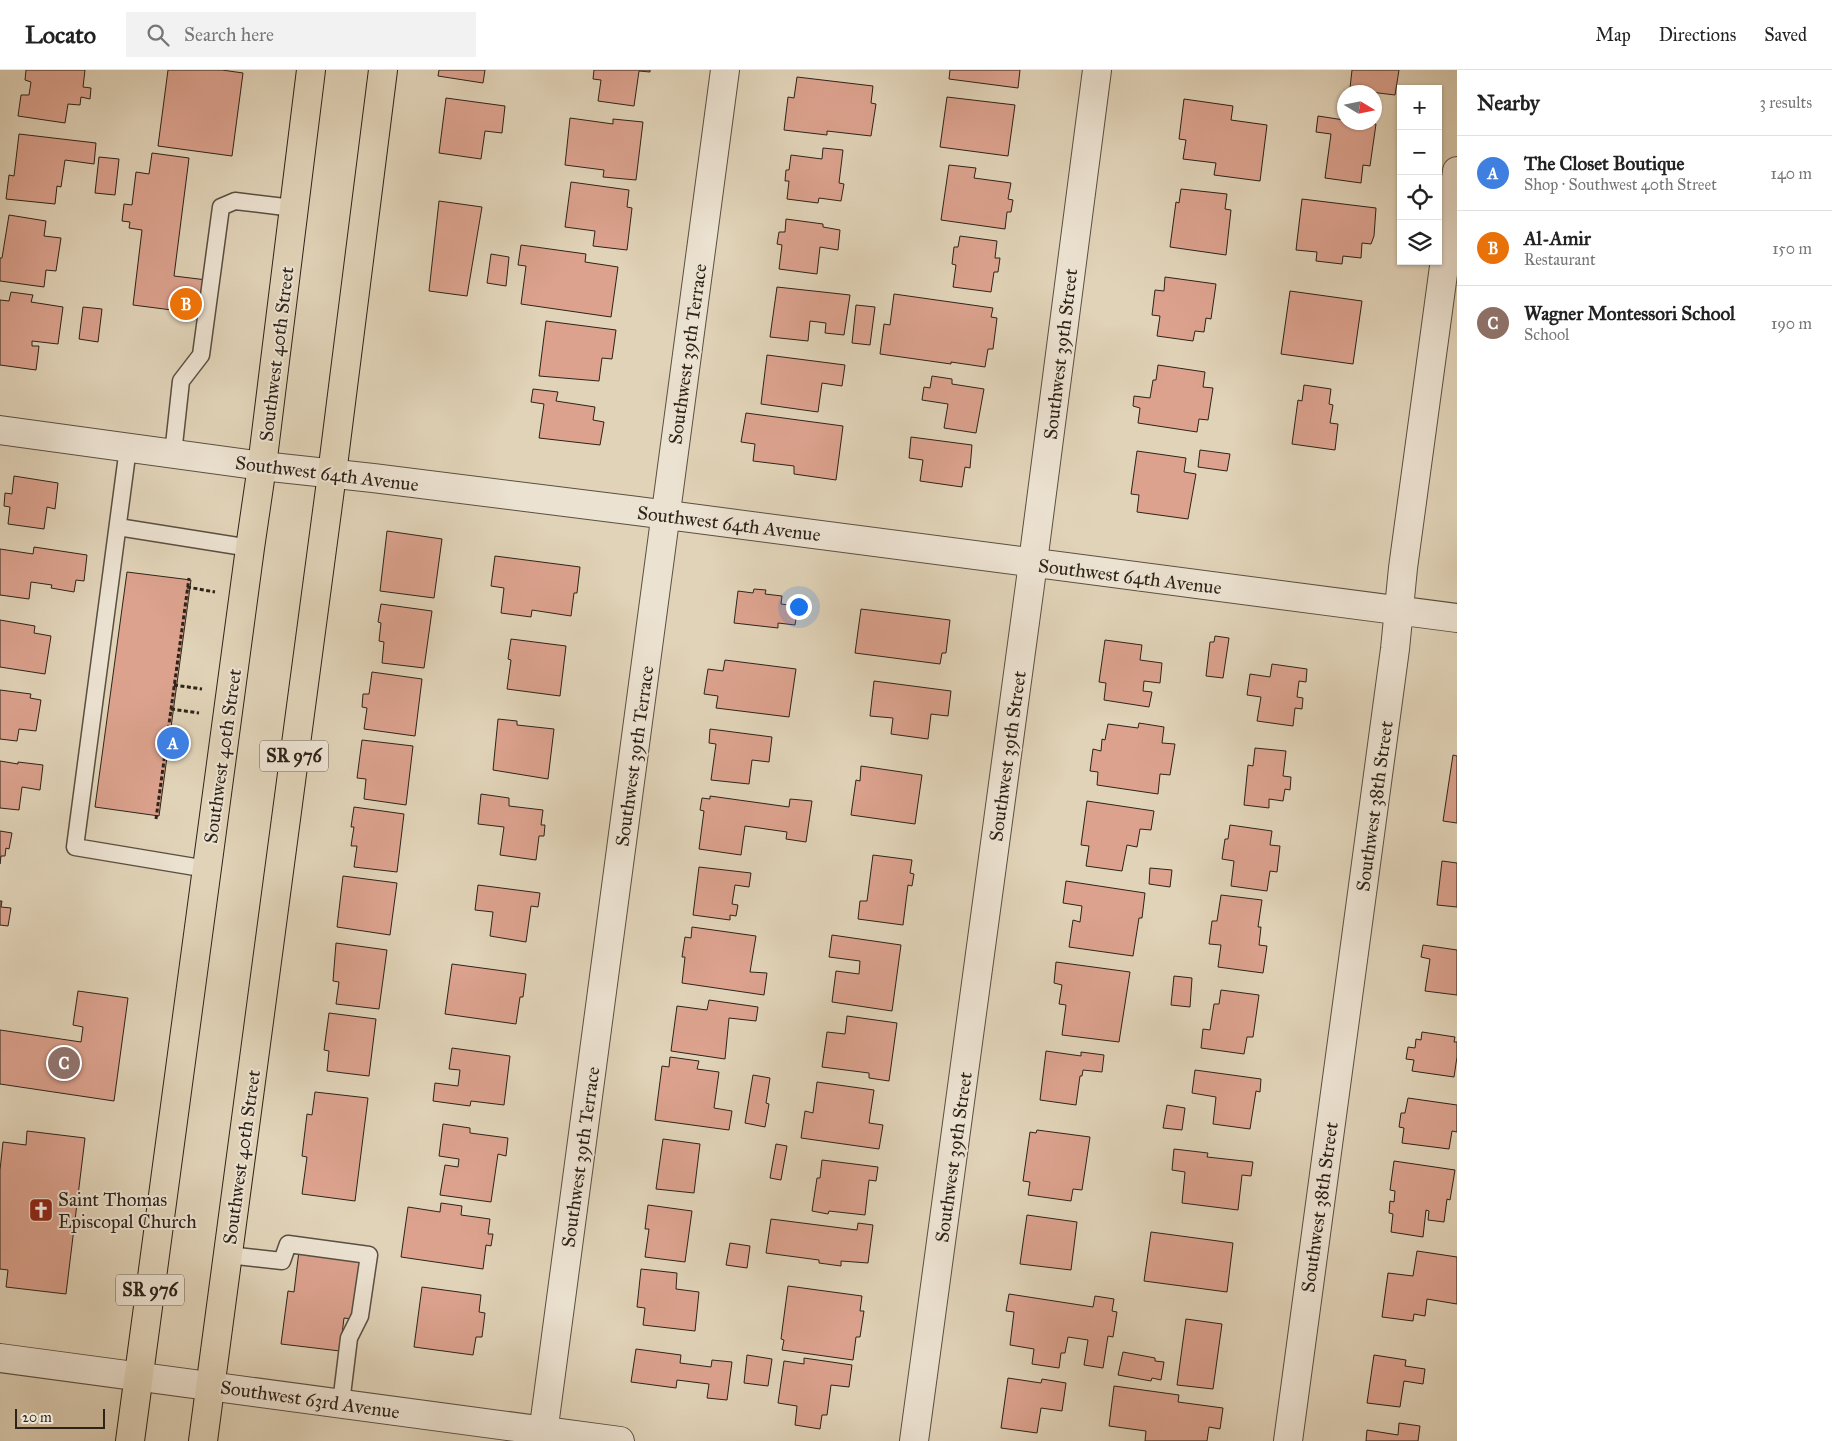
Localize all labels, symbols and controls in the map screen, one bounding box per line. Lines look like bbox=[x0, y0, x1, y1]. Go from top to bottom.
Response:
search box bbox=[126, 12, 476, 57]
text: Locato bbox=[25, 20, 96, 50]
icon: search bbox=[144, 21, 172, 49]
text: Search here bbox=[184, 23, 274, 46]
text: Map bbox=[1595, 24, 1631, 46]
text: Directions bbox=[1659, 24, 1736, 46]
text: Saved bbox=[1764, 24, 1807, 46]
north arrow bbox=[1337, 85, 1382, 130]
map controls bbox=[1397, 85, 1442, 265]
button: + bbox=[1397, 85, 1442, 130]
text: Nearby bbox=[1477, 90, 1540, 116]
text: 3 results bbox=[1759, 93, 1812, 112]
button: − bbox=[1397, 130, 1442, 175]
text: The Closet Boutique bbox=[1524, 152, 1684, 175]
text: A bbox=[1488, 164, 1498, 183]
text: 140 m bbox=[1771, 164, 1812, 183]
button: locate bbox=[1397, 175, 1442, 220]
text: Shop · Southwest 40th Street bbox=[1524, 175, 1717, 194]
button: layers bbox=[1397, 220, 1442, 265]
text: Al-Amir bbox=[1524, 227, 1591, 250]
text: B bbox=[1488, 239, 1498, 258]
text: 150 m bbox=[1772, 239, 1812, 258]
text: Restaurant bbox=[1524, 250, 1596, 269]
street label: Southwest 39th Terrace bbox=[663, 262, 712, 446]
street label: Southwest 40th Street bbox=[254, 265, 299, 443]
street label: Southwest 39th Street bbox=[1039, 267, 1082, 441]
pin: B bbox=[170, 285, 202, 323]
text: Wagner Montessori School bbox=[1524, 302, 1735, 325]
text: C bbox=[1488, 314, 1498, 333]
text: 190 m bbox=[1771, 314, 1812, 333]
text: School bbox=[1524, 325, 1569, 344]
street label: Southwest 64th Avenue bbox=[234, 451, 420, 496]
street label: Southwest 64th Avenue bbox=[636, 501, 822, 546]
street label: Southwest 64th Avenue bbox=[1037, 554, 1223, 599]
your location bbox=[786, 594, 812, 620]
street label: Southwest 39th Terrace bbox=[610, 664, 659, 848]
street label: Southwest 40th Street bbox=[199, 667, 246, 845]
street label: Southwest 39th Street bbox=[984, 669, 1031, 843]
street label: Southwest 38th Street bbox=[1351, 719, 1398, 893]
pin: A bbox=[157, 724, 189, 762]
road number: SR 976 bbox=[260, 740, 328, 771]
pin: C bbox=[48, 1044, 80, 1082]
street label: Southwest 39th Terrace bbox=[556, 1065, 605, 1249]
street label: Southwest 40th Street bbox=[218, 1068, 265, 1246]
street label: Southwest 39th Street bbox=[930, 1070, 977, 1244]
street label: Southwest 38th Street bbox=[1296, 1120, 1343, 1294]
place label: Saint Thomas Episcopal Church bbox=[58, 1188, 197, 1233]
church icon: Saint Thomas Episcopal Church bbox=[28, 1197, 54, 1223]
road number: SR 976 bbox=[116, 1274, 184, 1306]
street label: Southwest 63rd Avenue bbox=[219, 1376, 401, 1423]
scale bar bbox=[15, 1406, 105, 1429]
text: 20 m bbox=[22, 1409, 52, 1426]

